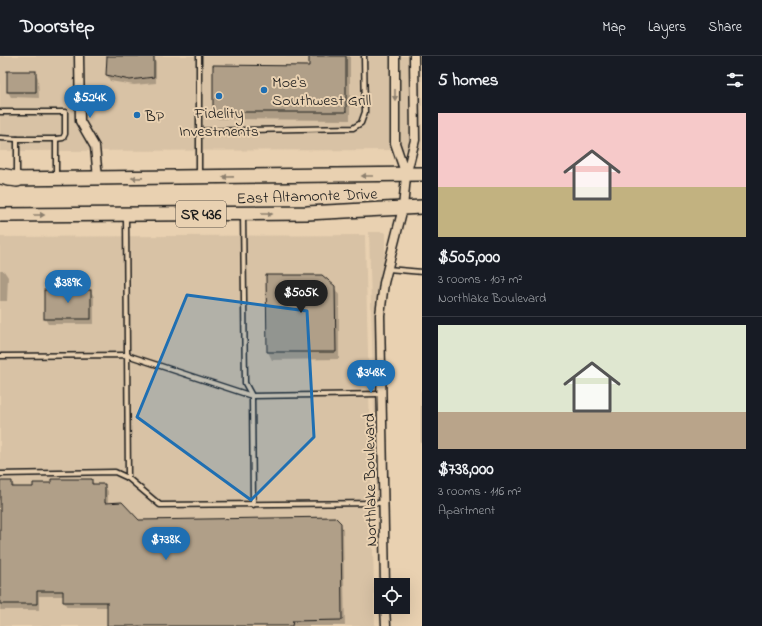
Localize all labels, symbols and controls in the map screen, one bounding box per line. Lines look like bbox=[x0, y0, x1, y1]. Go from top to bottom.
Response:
text: Doorstep bbox=[20, 14, 95, 41]
text: Map bbox=[602, 17, 626, 38]
text: Layers bbox=[648, 17, 686, 38]
text: Share bbox=[708, 17, 742, 38]
text: 5 homes bbox=[438, 68, 498, 93]
icon: filters bbox=[724, 69, 746, 91]
place label: Moe's Southwest Grill bbox=[272, 71, 371, 113]
pin: $524K bbox=[62, 85, 118, 119]
marker: Moe's Southwest Grill bbox=[259, 85, 269, 95]
text: $524K bbox=[73, 88, 107, 107]
one-way arrow bbox=[392, 89, 398, 102]
marker: Fidelity Investments bbox=[214, 91, 224, 101]
place label: Fidelity Investments bbox=[179, 102, 259, 144]
place label: BP bbox=[144, 105, 165, 129]
marker: BP bbox=[132, 110, 142, 120]
icon: home bbox=[556, 139, 628, 211]
one-way arrow bbox=[360, 173, 373, 179]
one-way arrow bbox=[221, 174, 234, 180]
one-way arrow bbox=[130, 175, 143, 181]
street label: East Altamonte Drive bbox=[236, 183, 379, 211]
road number: SR 436 bbox=[176, 201, 226, 227]
one-way arrow bbox=[261, 211, 274, 217]
one-way arrow bbox=[33, 212, 46, 218]
text: $505,000 bbox=[438, 245, 500, 270]
pin: $389K bbox=[40, 270, 96, 304]
text: 3 rooms · 107 m² bbox=[438, 270, 522, 289]
text: $389K bbox=[54, 273, 82, 292]
pin: $505K bbox=[273, 280, 329, 314]
text: $505K bbox=[284, 283, 318, 302]
text: Northlake Boulevard bbox=[438, 289, 546, 308]
icon: home bbox=[556, 351, 628, 423]
pin: $348K bbox=[343, 360, 399, 394]
text: $348K bbox=[356, 363, 386, 382]
street label: Northlake Boulevard bbox=[358, 413, 384, 547]
text: $738,000 bbox=[438, 457, 494, 482]
text: 3 rooms · 116 m² bbox=[438, 482, 521, 501]
text: Apartment bbox=[438, 501, 495, 520]
pin: $738K bbox=[138, 527, 194, 561]
text: $738K bbox=[151, 530, 181, 549]
map controls bbox=[374, 578, 410, 614]
button: locate bbox=[374, 578, 410, 614]

